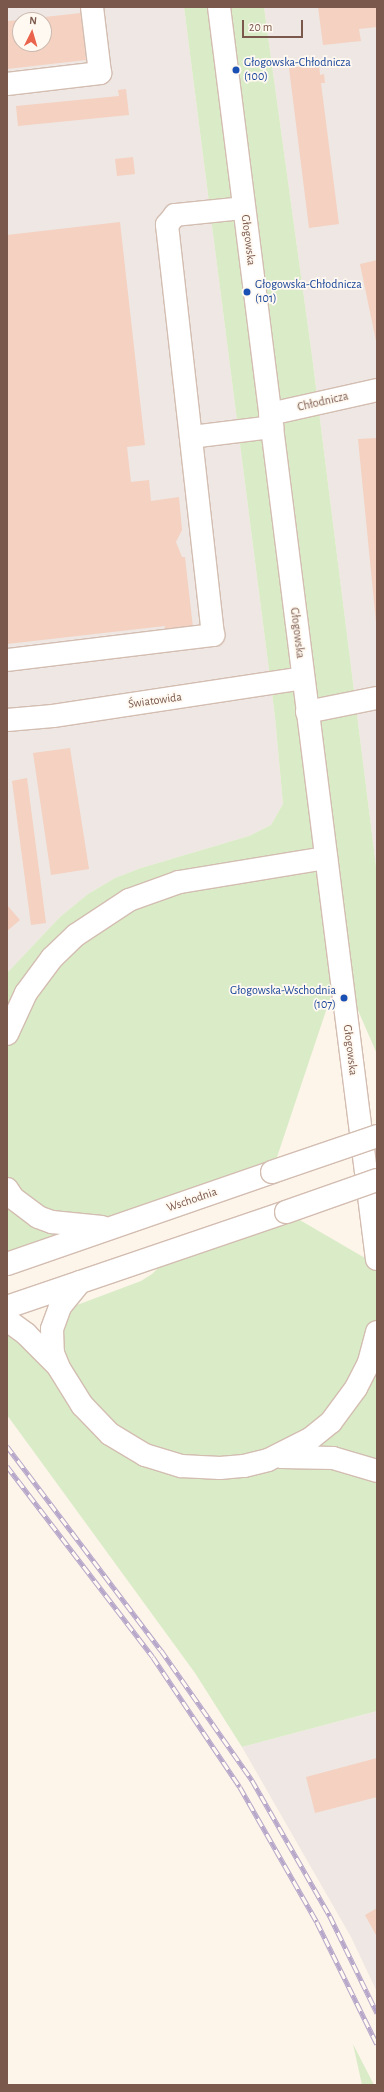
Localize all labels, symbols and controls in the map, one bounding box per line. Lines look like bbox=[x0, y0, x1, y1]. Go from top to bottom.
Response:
north arrow bbox=[12, 12, 52, 52]
scale bar bbox=[244, 12, 305, 38]
text: N bbox=[29, 15, 37, 26]
text: 20 m bbox=[249, 21, 272, 33]
place label: Głogowska-Chłodnicza (100) bbox=[244, 56, 351, 84]
marker: Głogowska-Chłodnicza (100) bbox=[231, 65, 241, 75]
street label: Głogowska bbox=[238, 214, 258, 266]
place label: Głogowska-Chłodnicza (101) bbox=[255, 278, 362, 306]
marker: Głogowska-Chłodnicza (101) bbox=[242, 287, 252, 297]
street label: Chłodnicza bbox=[296, 389, 350, 415]
street label: Głogowska bbox=[287, 607, 307, 659]
street label: Światowida bbox=[127, 690, 183, 712]
place label: Głogowska-Wschodnia (107) bbox=[230, 984, 336, 1012]
marker: Głogowska-Wschodnia (107) bbox=[339, 993, 349, 1003]
street label: Głogowska bbox=[340, 1024, 360, 1076]
street label: Wschodnia bbox=[165, 1185, 219, 1215]

